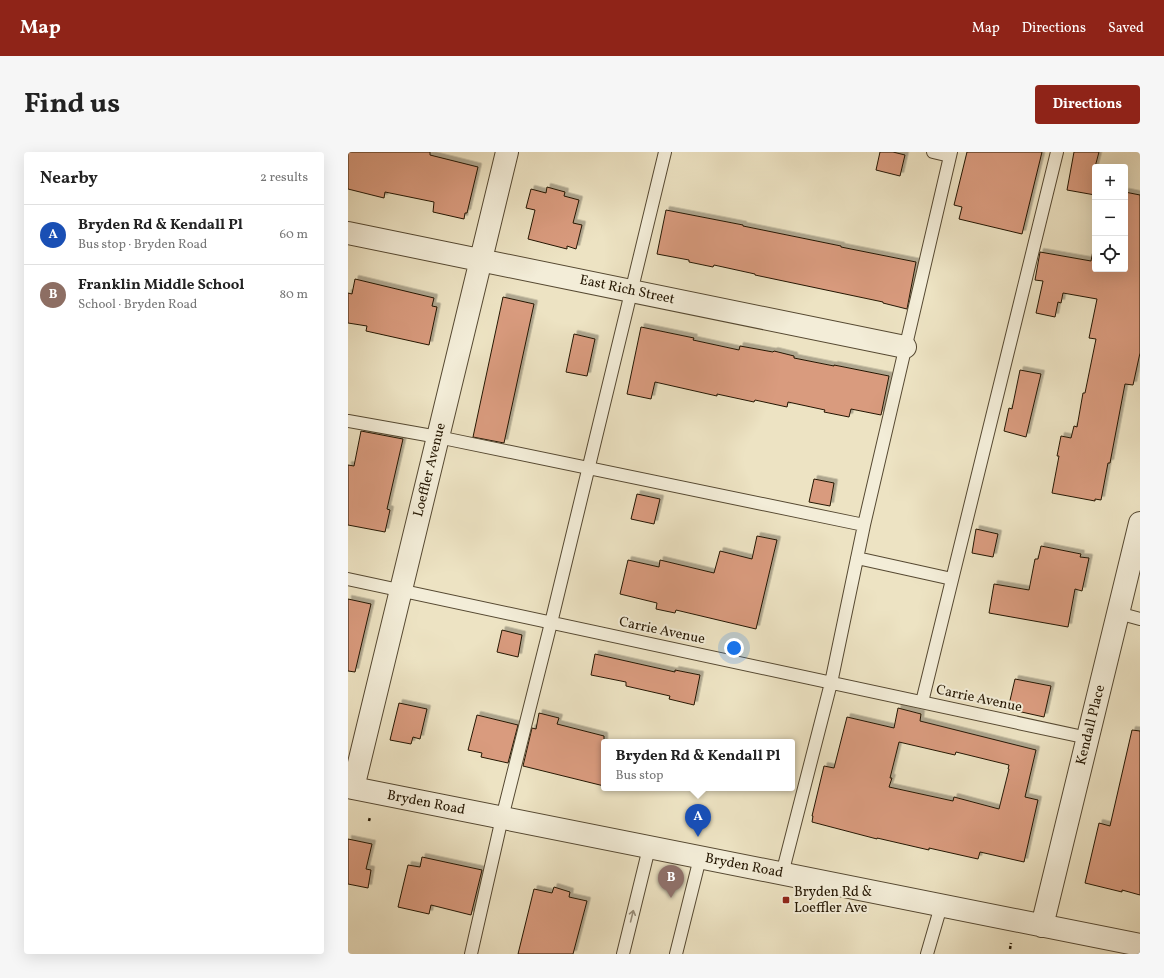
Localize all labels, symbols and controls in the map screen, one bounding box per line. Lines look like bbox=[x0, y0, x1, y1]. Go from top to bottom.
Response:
text: Map bbox=[20, 15, 61, 41]
text: Map bbox=[972, 19, 1000, 38]
text: Directions bbox=[1022, 19, 1086, 38]
text: Saved bbox=[1108, 19, 1144, 38]
text: Find us bbox=[24, 85, 120, 124]
button: Directions bbox=[1035, 85, 1140, 124]
map controls bbox=[1092, 164, 1128, 272]
button: + bbox=[1092, 164, 1128, 200]
text: Nearby bbox=[40, 167, 98, 190]
text: 2 results bbox=[260, 169, 308, 187]
button: − bbox=[1092, 200, 1128, 236]
text: Bryden Rd & Kendall Pl bbox=[78, 215, 243, 236]
text: A bbox=[48, 226, 58, 244]
text: 60 m bbox=[280, 226, 308, 244]
text: Bus stop · Bryden Road bbox=[78, 236, 207, 254]
button: locate bbox=[1092, 236, 1128, 272]
street label: East Rich Street bbox=[578, 271, 676, 309]
text: Franklin Middle School bbox=[78, 275, 244, 296]
text: B bbox=[49, 286, 57, 304]
text: 80 m bbox=[279, 286, 308, 304]
text: School · Bryden Road bbox=[78, 296, 197, 314]
street label: Loeffler Avenue bbox=[409, 421, 451, 519]
street label: Carrie Avenue bbox=[617, 613, 707, 649]
your location bbox=[724, 638, 744, 658]
street label: Carrie Avenue bbox=[934, 681, 1024, 717]
street label: Kendall Place bbox=[1072, 682, 1110, 767]
popup bbox=[601, 739, 795, 791]
text: Bryden Rd & Kendall Pl bbox=[616, 746, 780, 767]
text: Bus stop bbox=[616, 767, 664, 785]
street label: Bryden Road bbox=[385, 786, 467, 820]
pin: A bbox=[685, 804, 711, 837]
street label: Bryden Road bbox=[703, 849, 785, 883]
pin: B bbox=[658, 865, 684, 898]
place label: Bryden Rd & Loeffler Ave bbox=[794, 883, 872, 918]
marker: Bryden Rd & Loeffler Ave bbox=[781, 895, 791, 905]
one-way arrow bbox=[629, 910, 636, 923]

